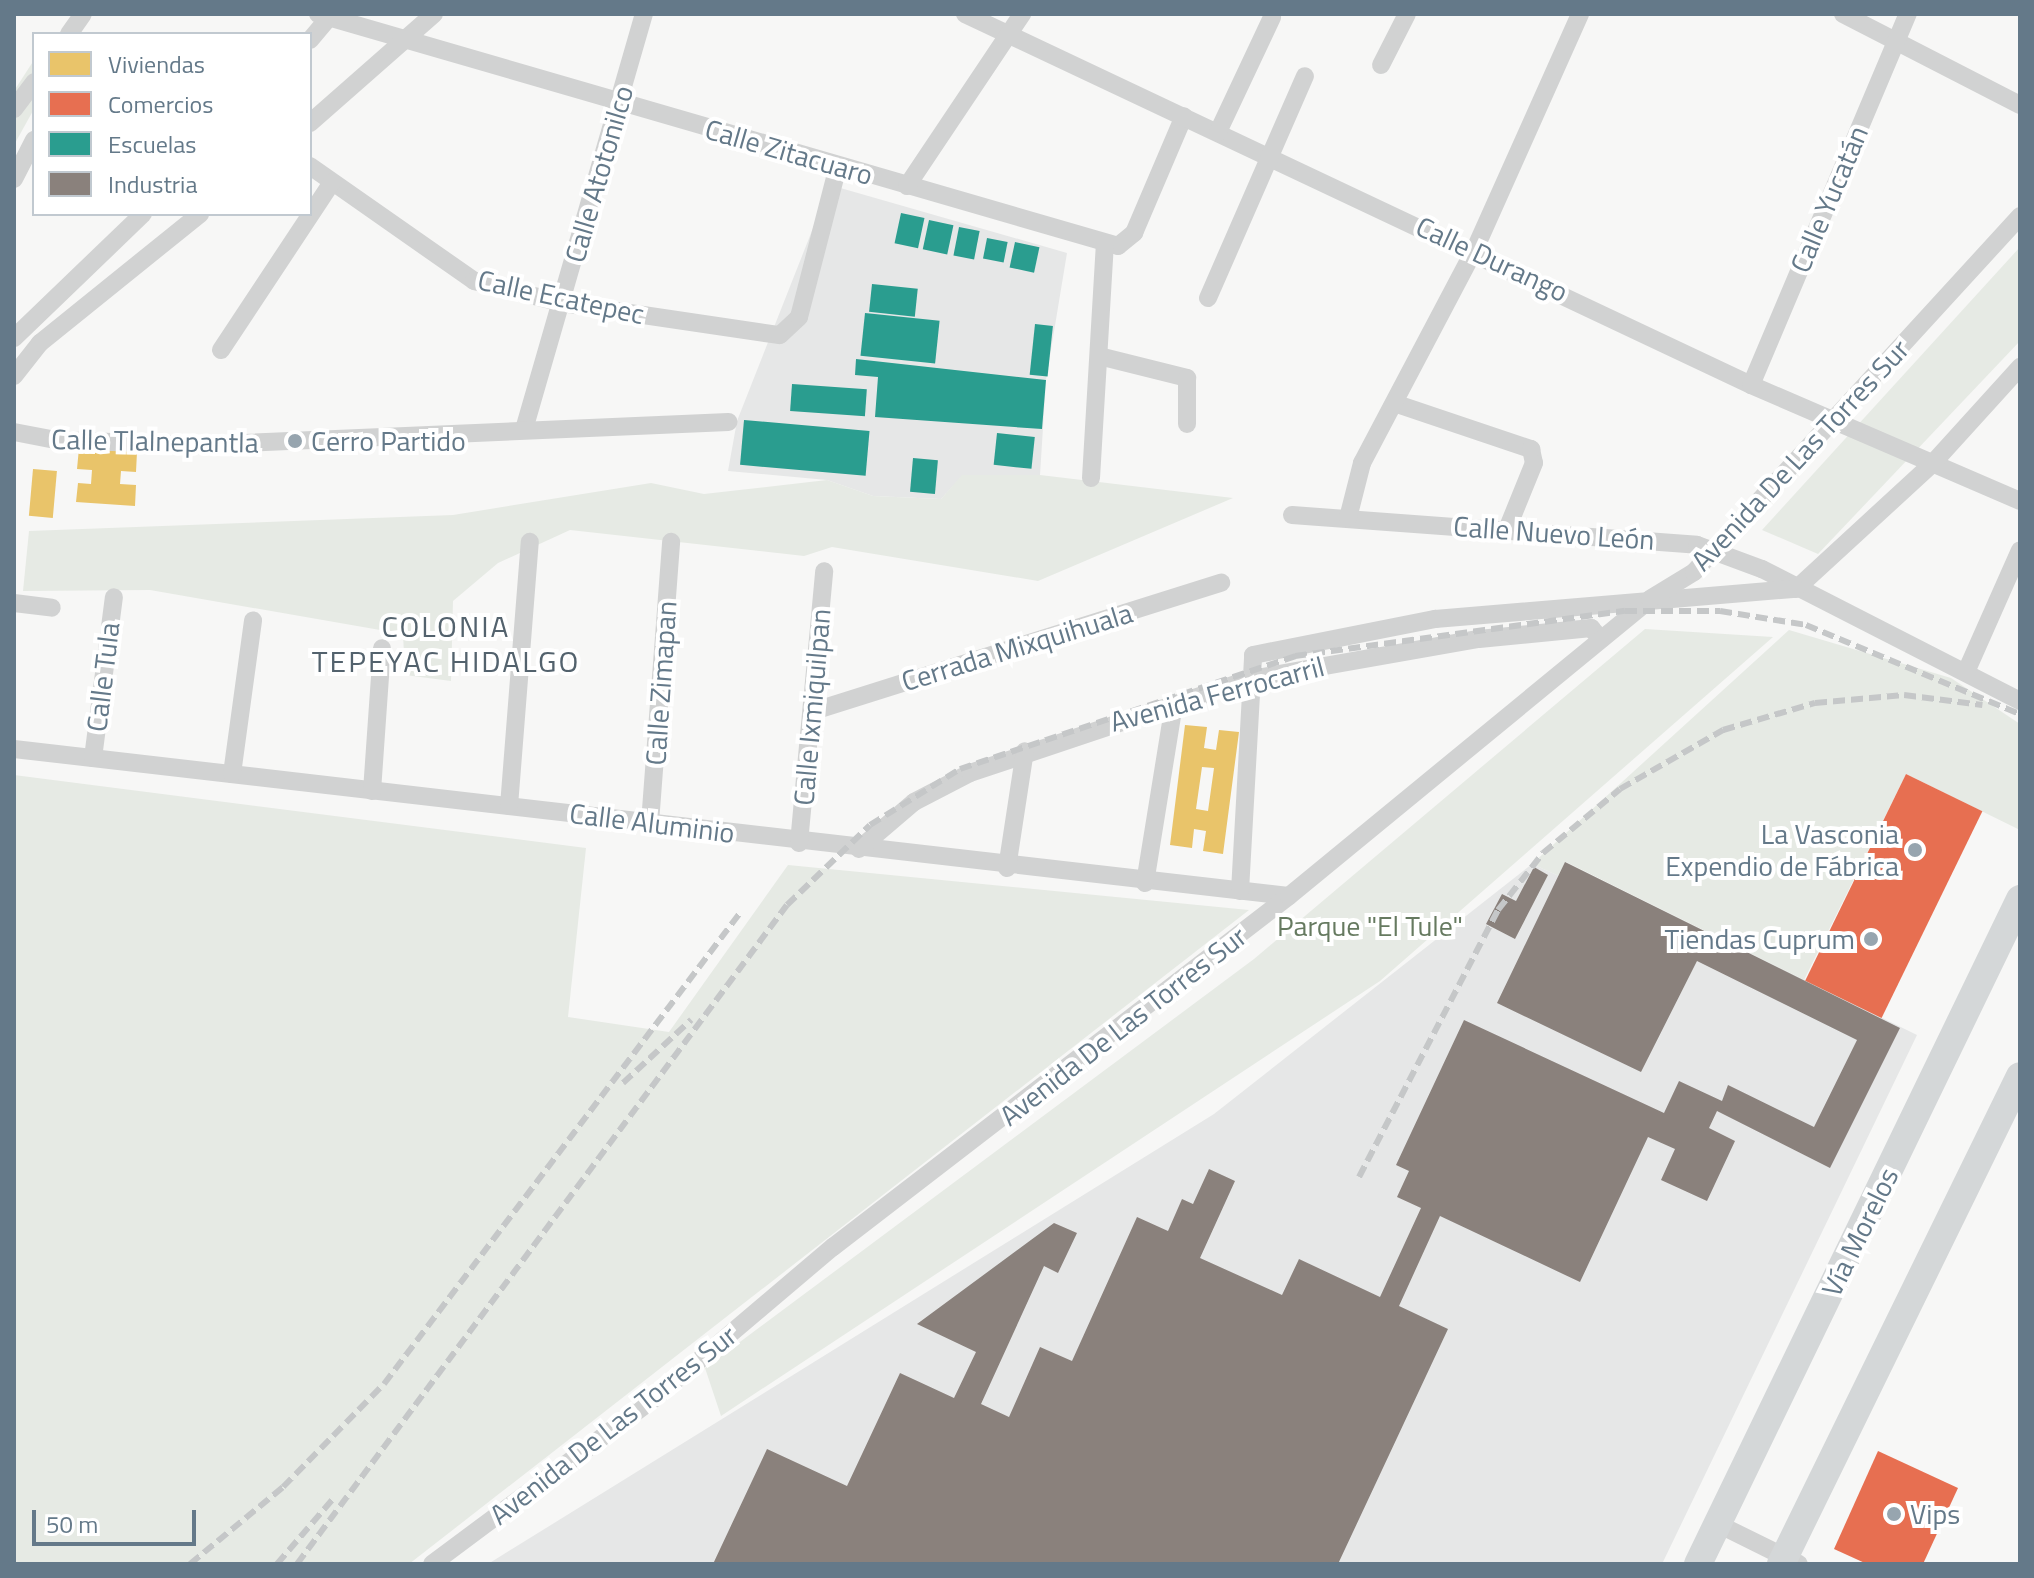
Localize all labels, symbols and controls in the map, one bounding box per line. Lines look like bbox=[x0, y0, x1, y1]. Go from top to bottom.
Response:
legend bbox=[32, 32, 312, 216]
text: Viviendas bbox=[108, 46, 205, 82]
street label: Calle Atotonilco bbox=[558, 82, 640, 266]
text: Comercios bbox=[108, 86, 213, 122]
street label: Calle Zitacuaro bbox=[701, 112, 877, 192]
street label: Calle Yucatán bbox=[1783, 121, 1875, 277]
text: Escuelas bbox=[108, 126, 197, 162]
text: Industria bbox=[108, 166, 197, 202]
street label: Calle Durango bbox=[1411, 209, 1573, 309]
street label: Calle Ecatepec bbox=[475, 263, 647, 331]
street label: Avenida De Las Torres Sur bbox=[1684, 332, 1916, 578]
street label: Calle Tlalnepantla bbox=[51, 422, 259, 460]
place label: Cerro Partido bbox=[311, 424, 466, 458]
marker: Cerro Partido bbox=[286, 432, 304, 450]
street label: Calle Nuevo León bbox=[1452, 509, 1656, 557]
street label: Cerrada Mixquihuala bbox=[898, 596, 1136, 698]
street label: Calle Zimapan bbox=[638, 600, 684, 766]
street label: Calle Ixmiquilpan bbox=[787, 607, 837, 807]
district label: COLONIA TEPEYAC HIDALGO bbox=[312, 608, 580, 678]
street label: Calle Tula bbox=[80, 620, 126, 734]
street label: Avenida Ferrocarril bbox=[1106, 649, 1328, 739]
street label: Calle Aluminio bbox=[568, 796, 736, 850]
place label: La Vasconia Expendio de Fábrica bbox=[1665, 817, 1899, 883]
marker: La Vasconia Expendio de Fábrica bbox=[1906, 841, 1924, 859]
park label: Parque "El Tule" bbox=[1277, 909, 1463, 943]
street label: Avenida De Las Torres Sur bbox=[993, 919, 1253, 1133]
place label: Tiendas Cuprum bbox=[1664, 922, 1855, 956]
marker: Tiendas Cuprum bbox=[1862, 930, 1880, 948]
street label: Vía Morelos bbox=[1815, 1162, 1905, 1302]
street label: Avenida De Las Torres Sur bbox=[483, 1318, 743, 1532]
scale bar bbox=[36, 1494, 200, 1544]
place label: Vips bbox=[1910, 1497, 1960, 1531]
marker: Vips bbox=[1885, 1505, 1903, 1523]
text: 50 m bbox=[46, 1506, 98, 1542]

